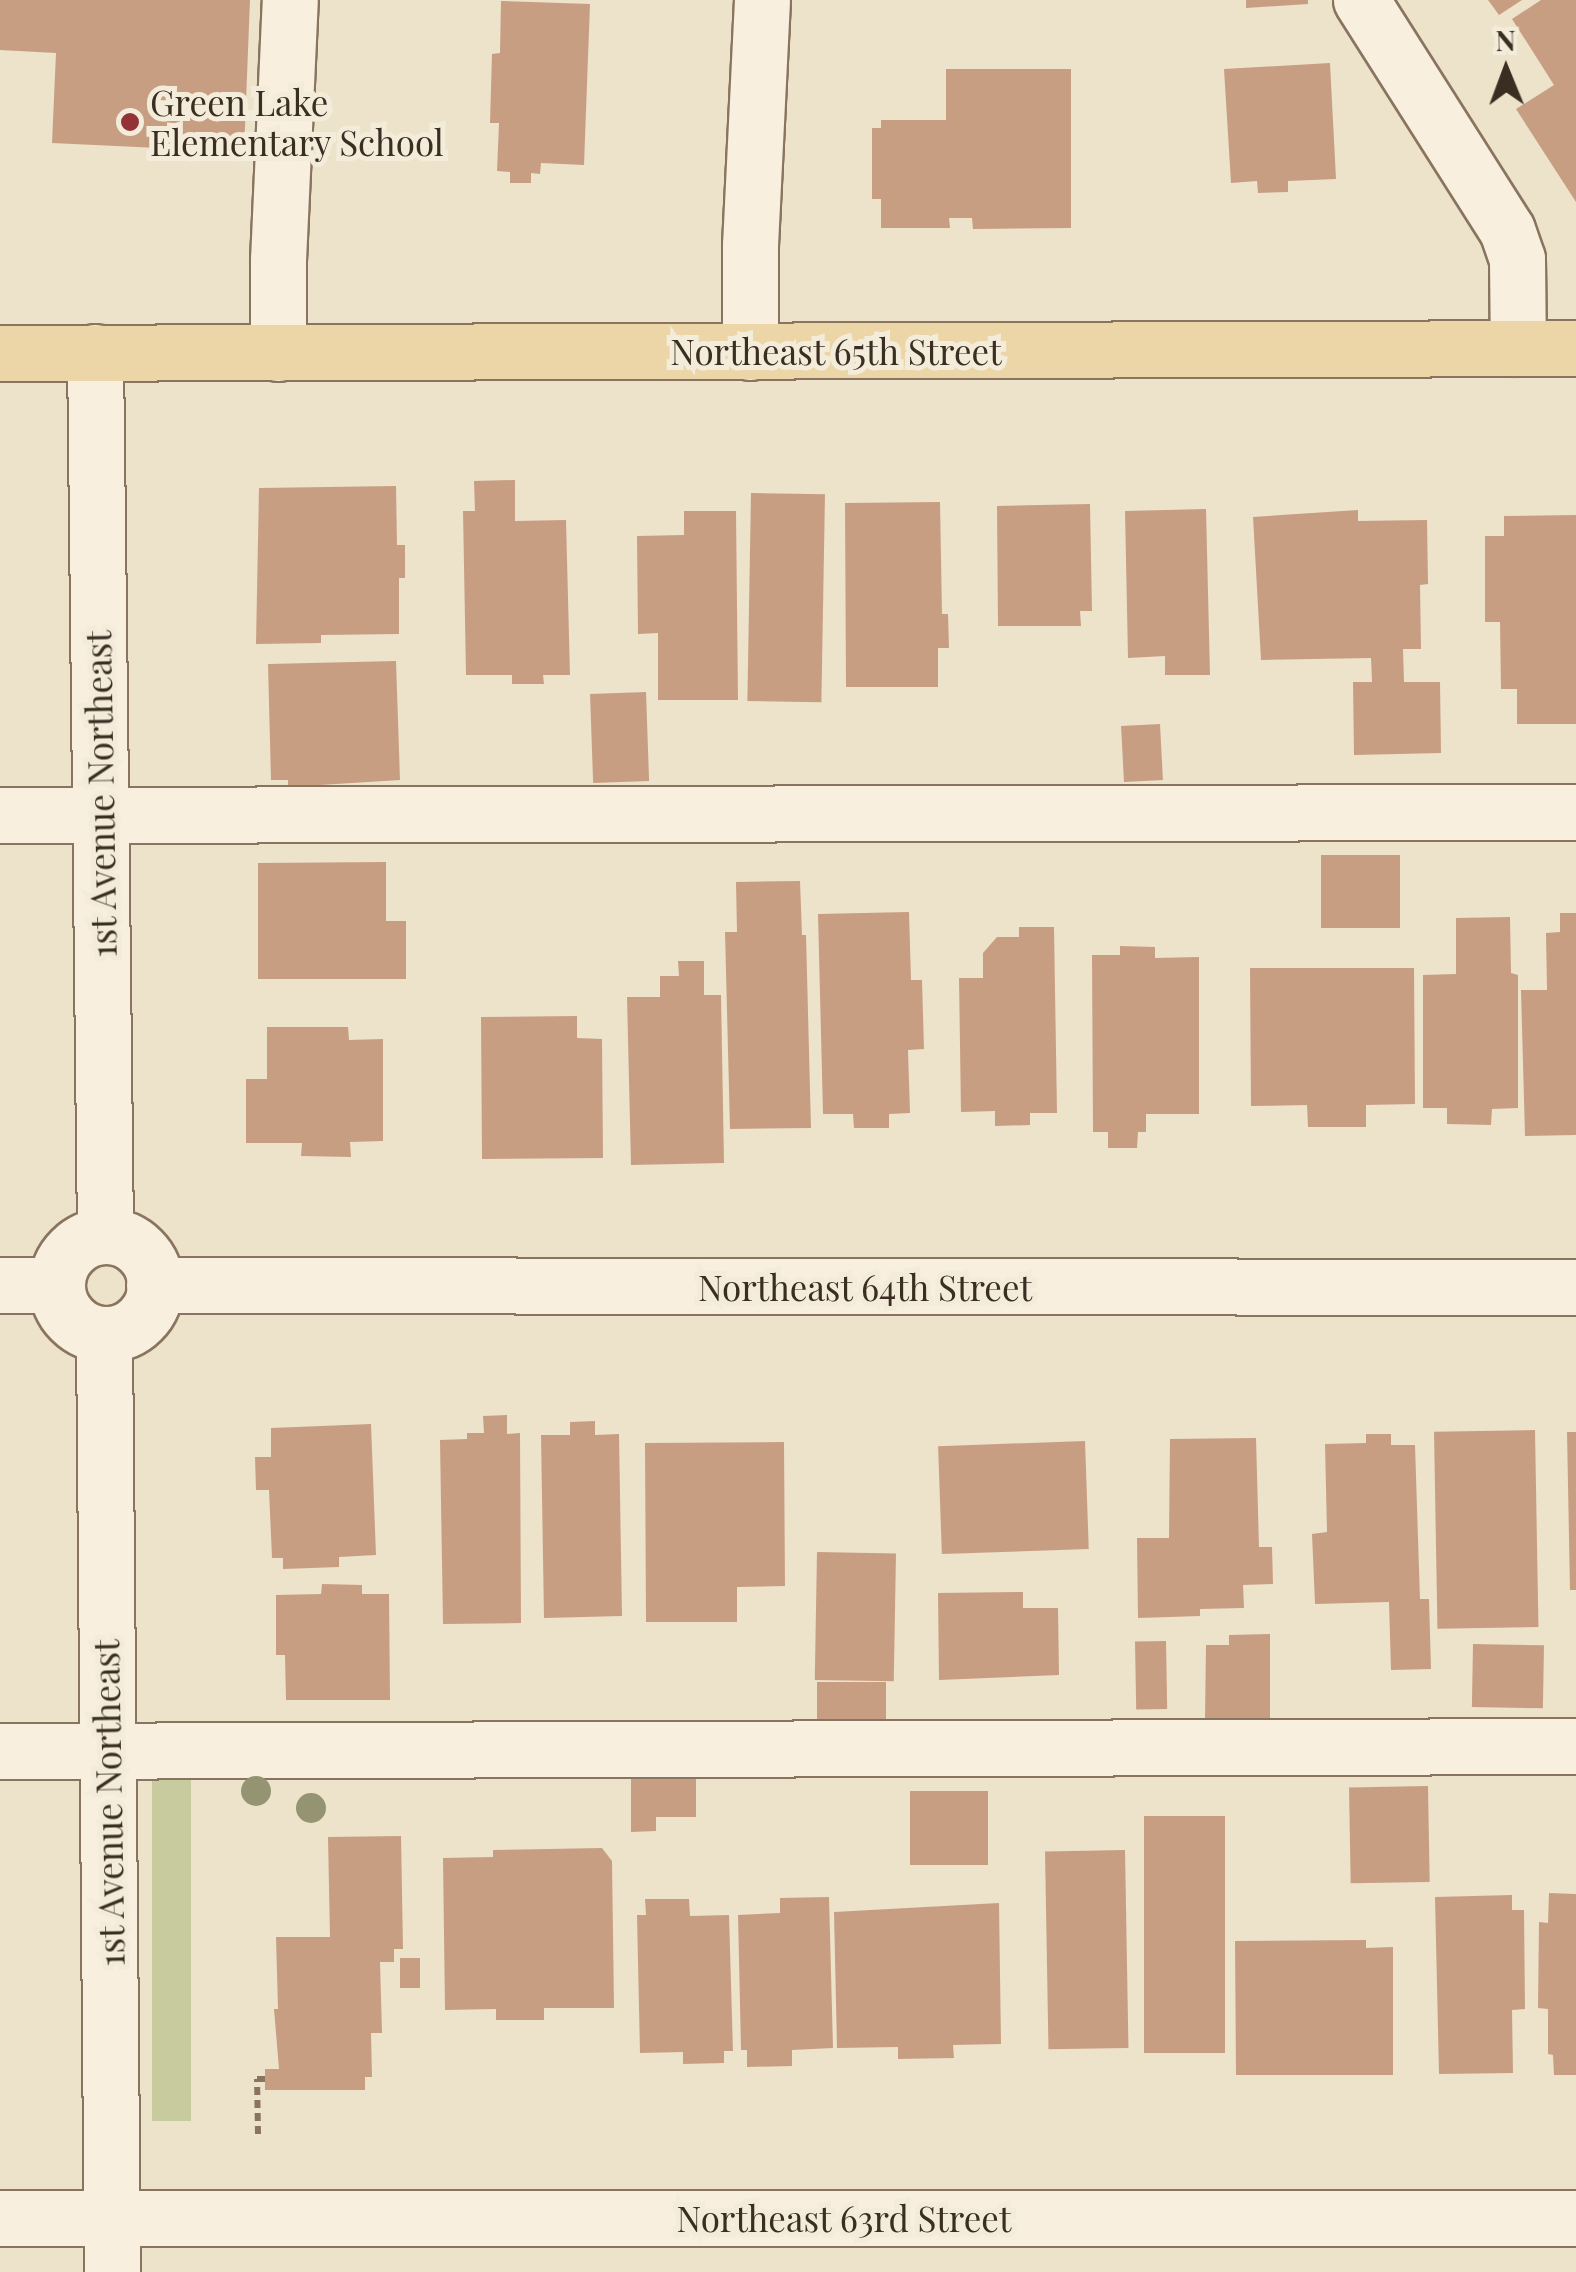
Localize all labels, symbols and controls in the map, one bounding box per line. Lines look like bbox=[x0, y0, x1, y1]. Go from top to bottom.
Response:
north arrow bbox=[1456, 20, 1556, 120]
text: N bbox=[1495, 21, 1516, 58]
place label: Green Lake Elementary School bbox=[150, 81, 445, 163]
marker: Green Lake Elementary School bbox=[119, 111, 141, 133]
street label: Northeast 65th Street bbox=[670, 330, 1002, 372]
street label: 1st Avenue Northeast bbox=[76, 629, 124, 959]
street label: Northeast 64th Street bbox=[698, 1266, 1032, 1308]
street label: 1st Avenue Northeast bbox=[84, 1638, 132, 1968]
street label: Northeast 63rd Street bbox=[676, 2197, 1012, 2239]

